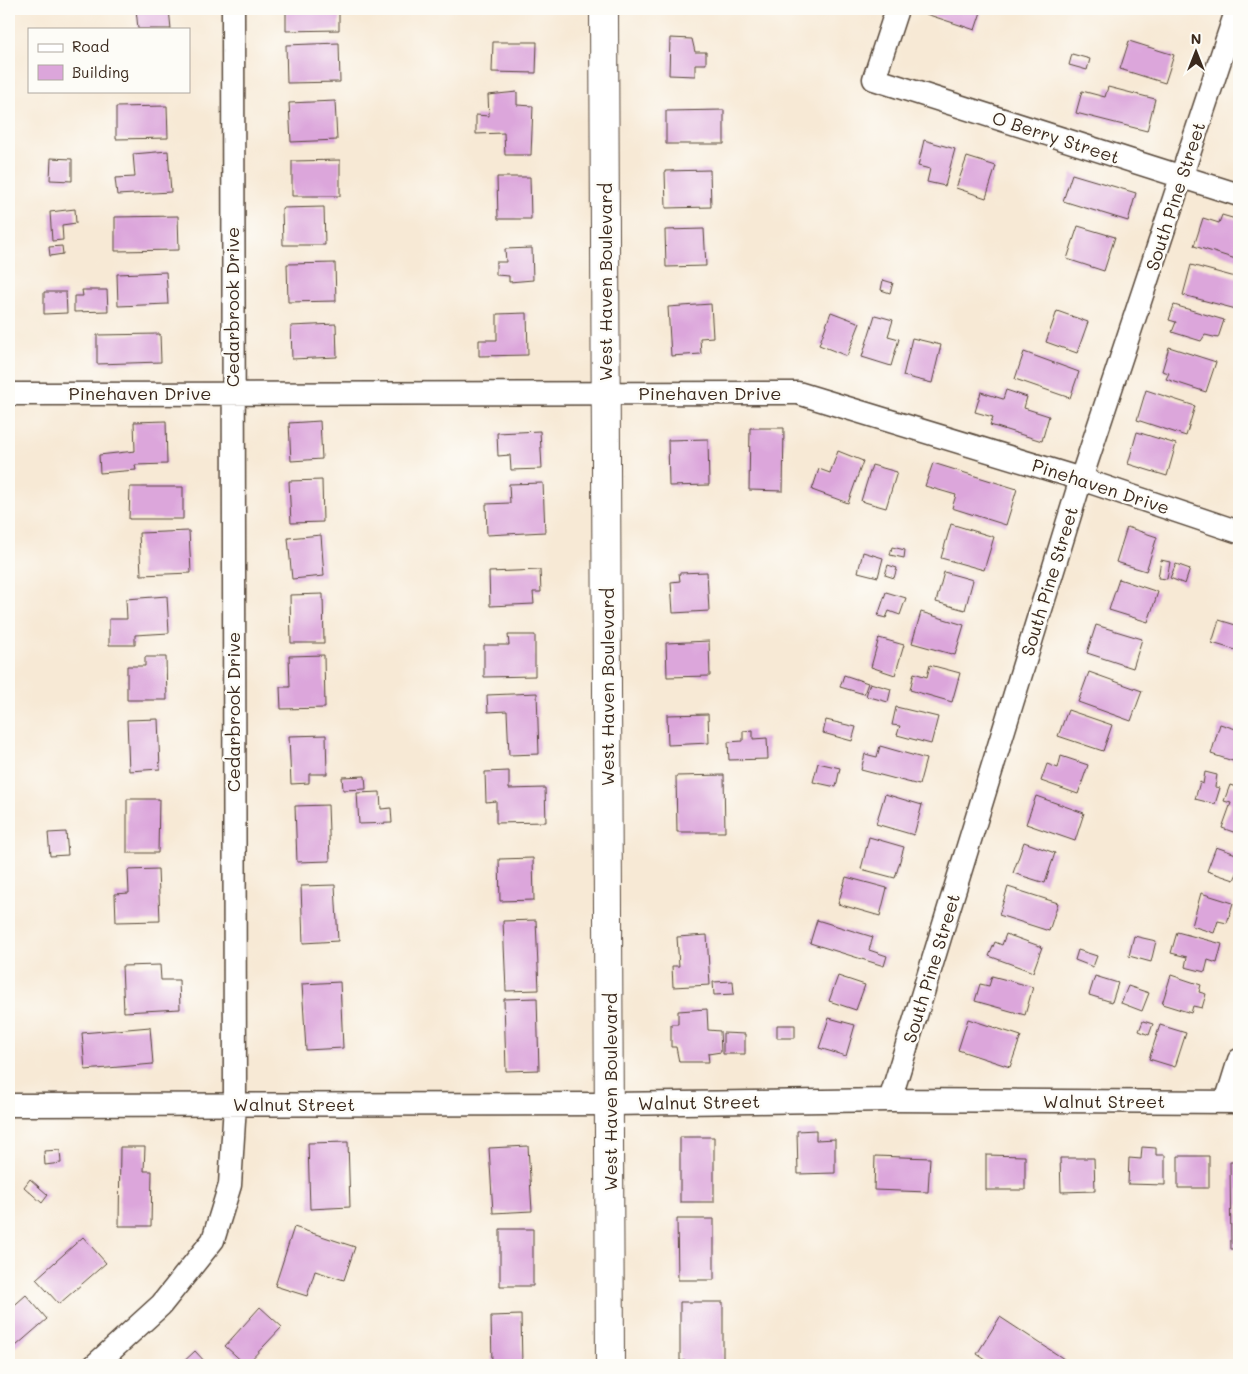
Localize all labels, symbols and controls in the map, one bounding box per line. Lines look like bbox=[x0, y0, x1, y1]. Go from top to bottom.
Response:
legend bbox=[28, 28, 190, 92]
north arrow bbox=[1170, 28, 1220, 78]
text: N bbox=[1191, 29, 1201, 48]
text: Road bbox=[72, 36, 109, 56]
text: Building bbox=[72, 62, 129, 82]
street label: O Berry Street bbox=[989, 105, 1123, 169]
street label: South Pine Street bbox=[1140, 119, 1210, 273]
street label: West Haven Boulevard bbox=[593, 183, 617, 381]
street label: Cedarbrook Drive bbox=[220, 227, 244, 387]
street label: Pinehaven Drive bbox=[69, 381, 211, 405]
street label: Pinehaven Drive bbox=[639, 381, 781, 405]
street label: Pinehaven Drive bbox=[1029, 452, 1173, 520]
street label: South Pine Street bbox=[1015, 503, 1083, 659]
street label: West Haven Boulevard bbox=[595, 588, 619, 786]
street label: Cedarbrook Drive bbox=[221, 632, 245, 792]
street label: South Pine Street bbox=[897, 890, 965, 1046]
street label: West Haven Boulevard bbox=[598, 993, 622, 1191]
street label: Walnut Street bbox=[638, 1089, 760, 1115]
street label: Walnut Street bbox=[1043, 1089, 1165, 1113]
street label: Walnut Street bbox=[233, 1092, 355, 1116]

